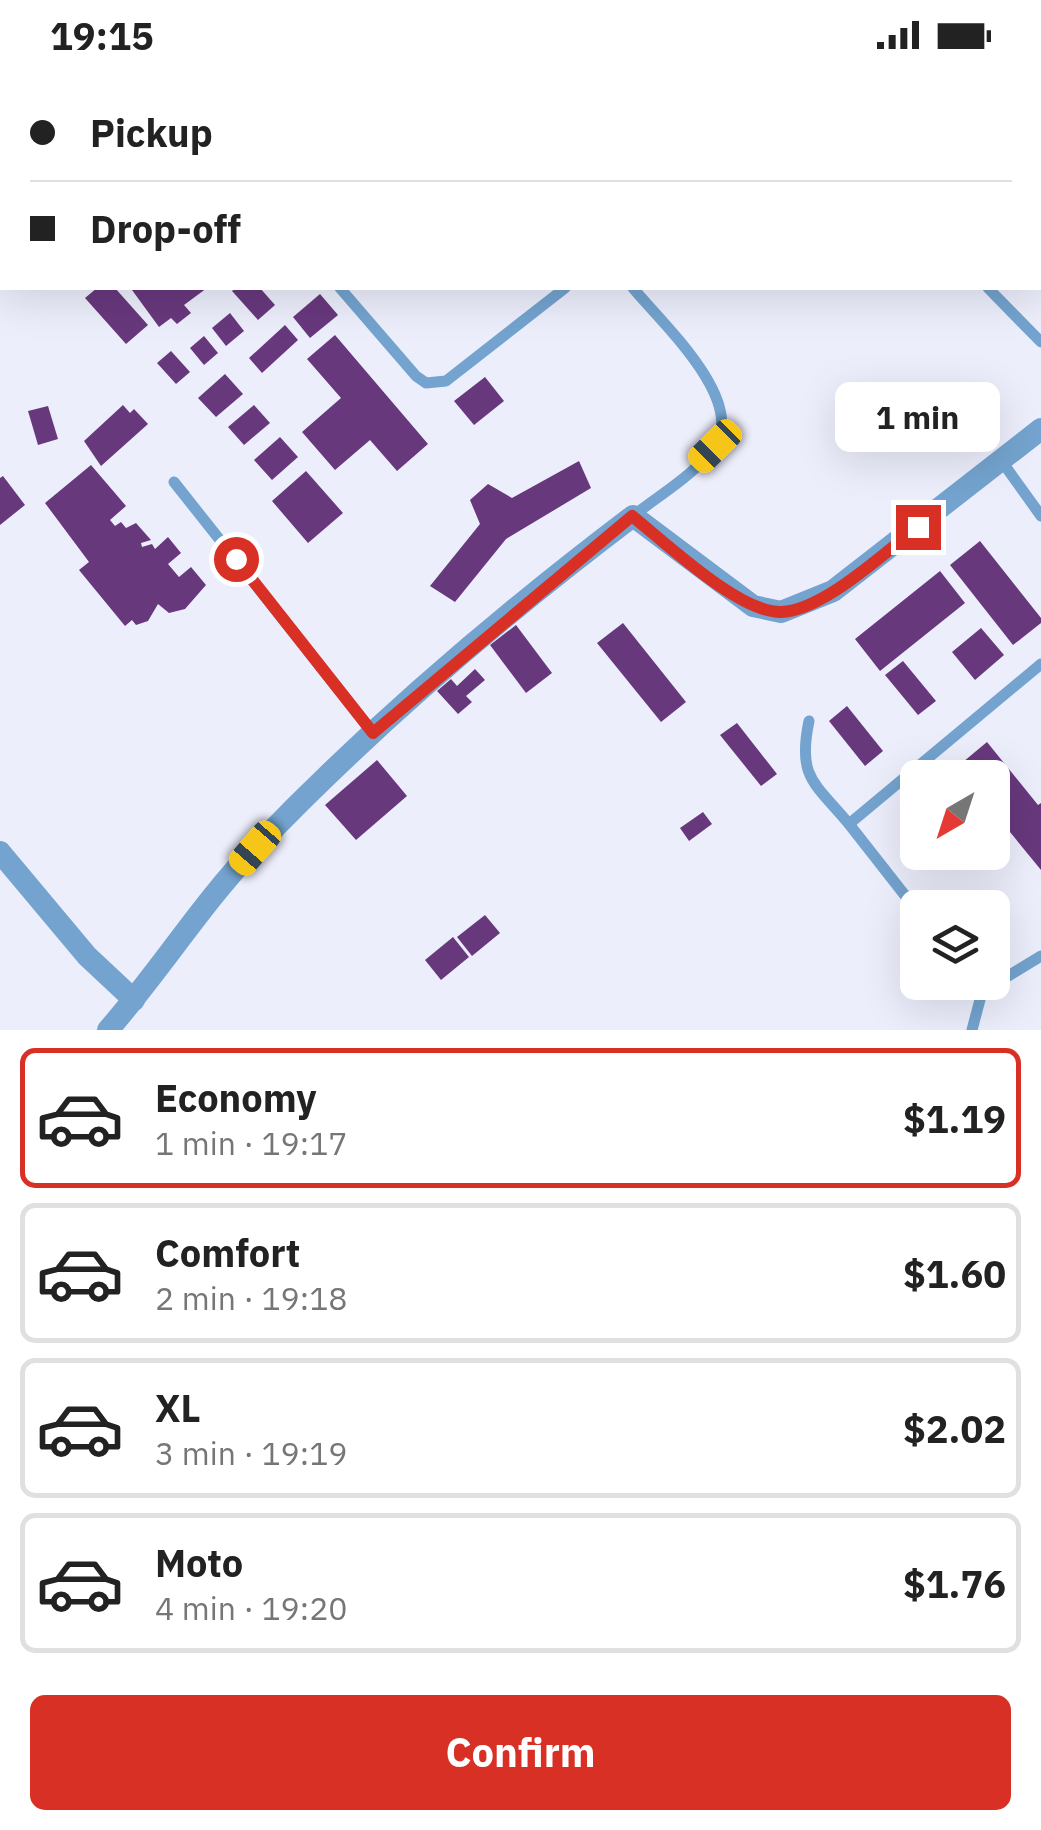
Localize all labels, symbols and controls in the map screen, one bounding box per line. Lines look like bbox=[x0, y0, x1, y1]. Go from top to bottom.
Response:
text: 19:15 bbox=[50, 11, 154, 60]
text: Pickup bbox=[90, 108, 213, 157]
text: Drop-off bbox=[90, 204, 241, 253]
callout: 1 min bbox=[836, 382, 1000, 452]
text: 1 min bbox=[876, 396, 959, 438]
car bbox=[683, 414, 747, 478]
route end bbox=[896, 505, 941, 550]
route start bbox=[214, 537, 259, 582]
north arrow bbox=[900, 760, 1010, 870]
map controls bbox=[900, 760, 1010, 1000]
car bbox=[224, 816, 286, 880]
button: layers bbox=[900, 890, 1010, 1000]
icon: car bbox=[35, 1073, 125, 1163]
text: Economy bbox=[155, 1073, 317, 1122]
text: $1.19 bbox=[903, 1094, 1006, 1143]
text: 1 min · 19:17 bbox=[155, 1122, 348, 1164]
icon: car bbox=[35, 1228, 125, 1318]
text: Comfort bbox=[155, 1228, 300, 1277]
text: $1.60 bbox=[903, 1249, 1006, 1298]
text: 2 min · 19:18 bbox=[155, 1277, 348, 1319]
icon: car bbox=[35, 1383, 125, 1473]
text: XL bbox=[155, 1383, 201, 1432]
text: $2.02 bbox=[903, 1404, 1006, 1453]
text: 3 min · 19:19 bbox=[155, 1432, 348, 1474]
icon: car bbox=[35, 1538, 125, 1628]
text: Moto bbox=[155, 1538, 243, 1587]
text: $1.76 bbox=[903, 1559, 1006, 1608]
text: 4 min · 19:20 bbox=[155, 1587, 348, 1629]
button: Confirm bbox=[30, 1695, 1011, 1810]

